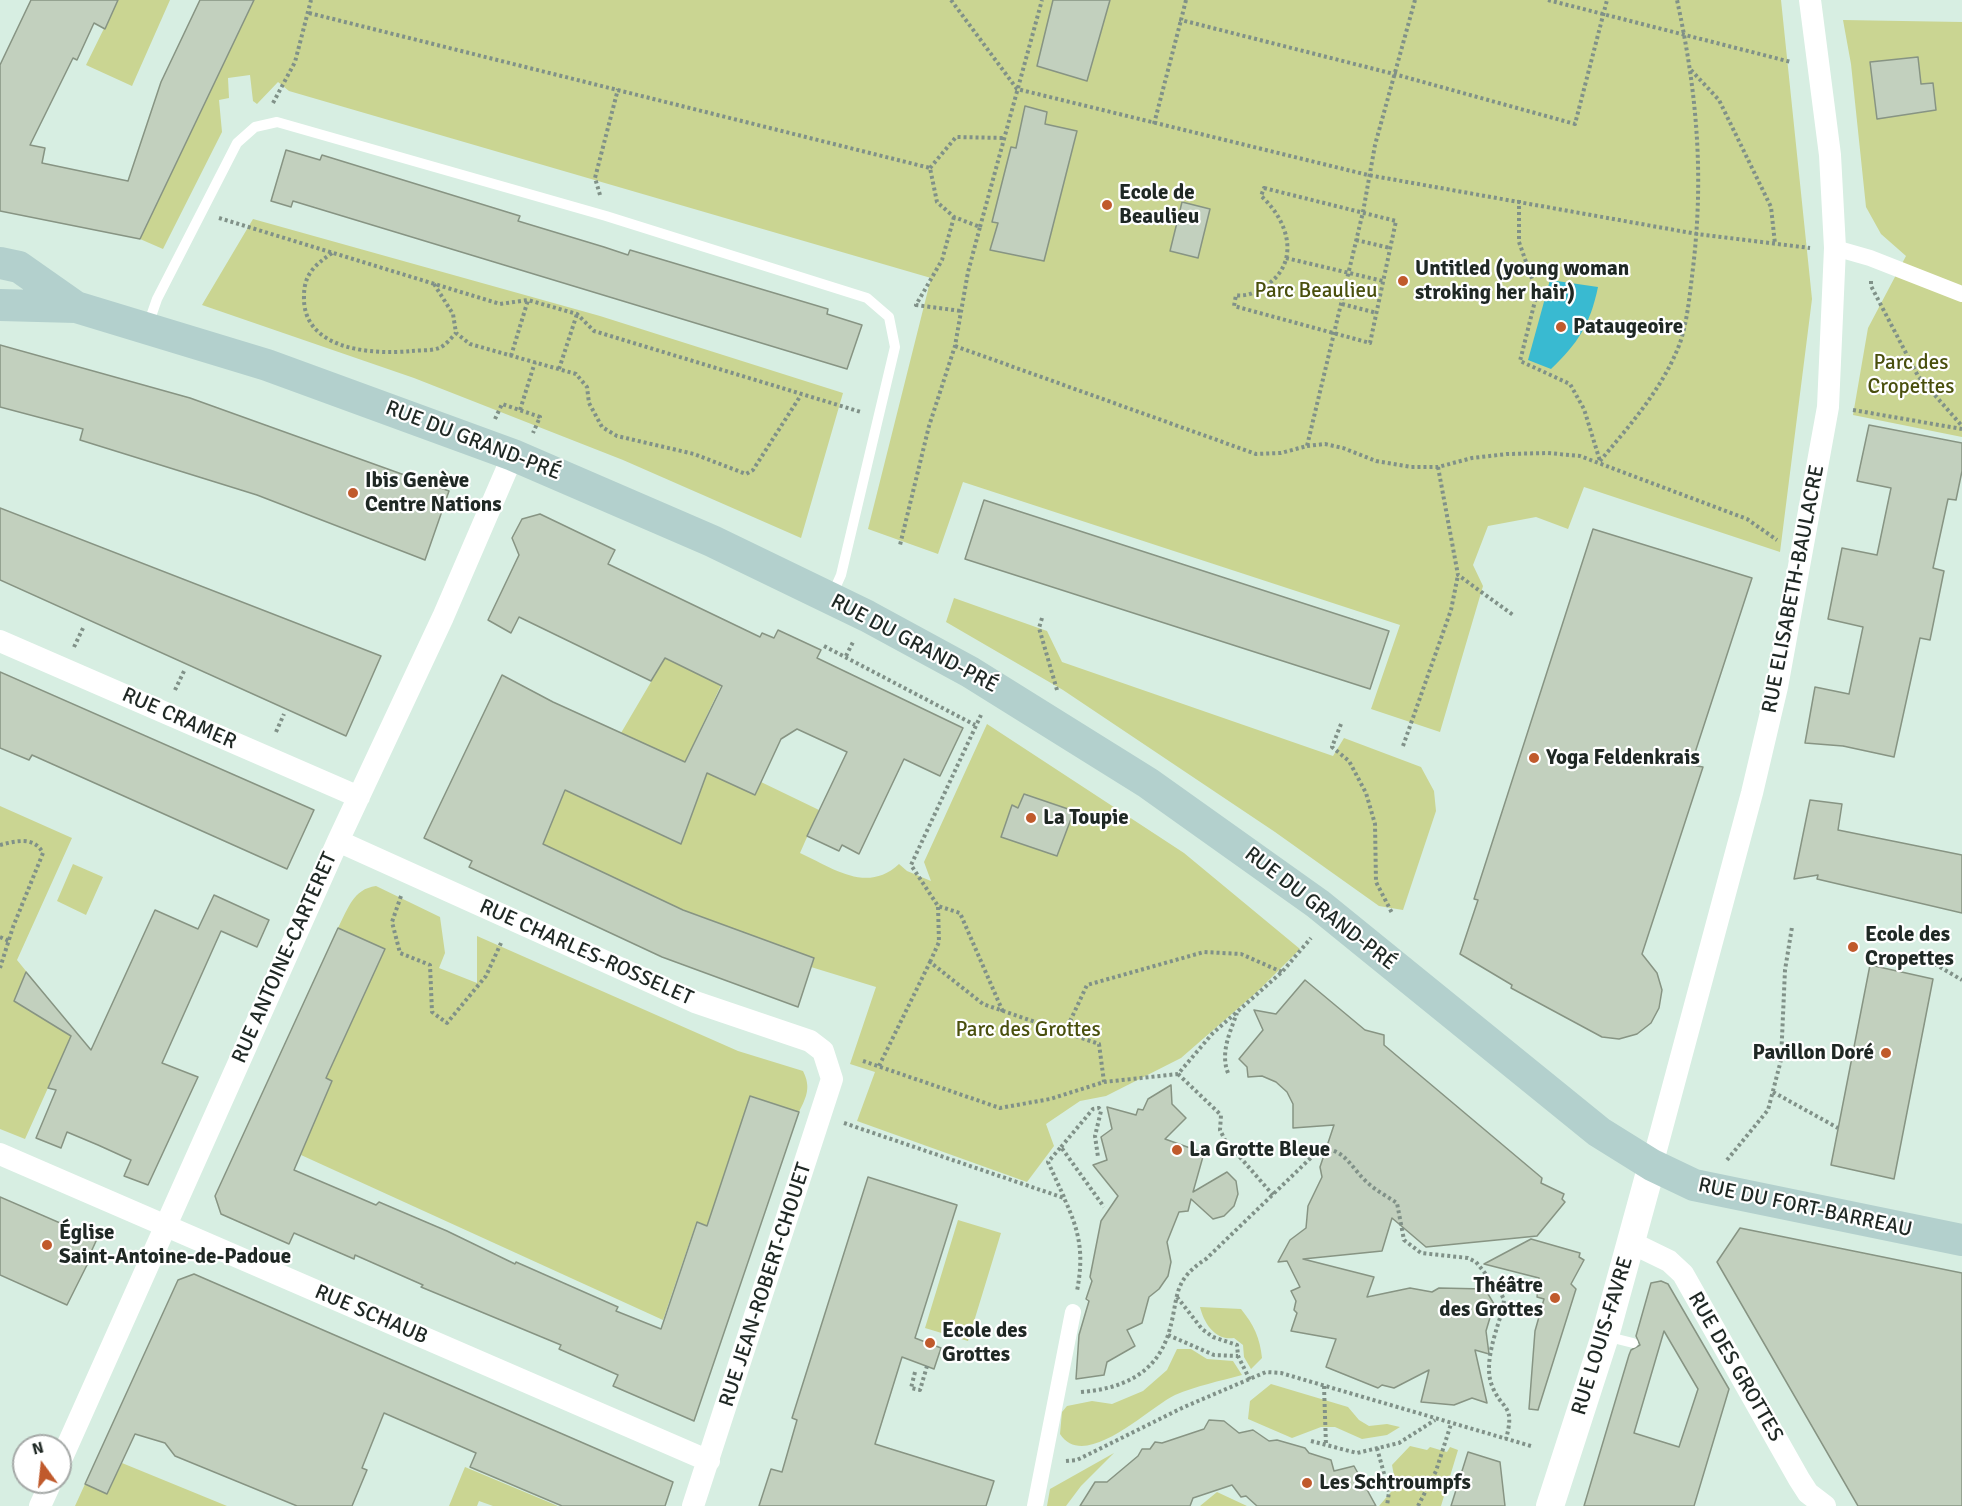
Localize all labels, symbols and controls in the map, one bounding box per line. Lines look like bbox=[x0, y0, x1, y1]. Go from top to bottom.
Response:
place label: Ecole de Beaulieu bbox=[1119, 180, 1199, 230]
marker: Ecole de Beaulieu bbox=[1100, 198, 1114, 212]
place label: Untitled (young woman stroking her hair) bbox=[1415, 256, 1629, 306]
marker: Untitled (young woman stroking her hair) bbox=[1396, 274, 1410, 288]
park label: Parc Beaulieu bbox=[1254, 278, 1378, 304]
place label: Pataugeoire bbox=[1573, 314, 1683, 340]
marker: Pataugeoire bbox=[1554, 320, 1568, 334]
park label: Parc des Cropettes bbox=[1868, 350, 1954, 400]
street label: RUE DU GRAND-PRÉ bbox=[382, 396, 564, 486]
street label: RUE ELISABETH-BAULACRE bbox=[1758, 463, 1830, 715]
place label: Ibis Genève Centre Nations bbox=[365, 468, 502, 518]
marker: Ibis Genève Centre Nations bbox=[346, 486, 360, 500]
street label: RUE DU GRAND-PRÉ bbox=[826, 589, 1002, 699]
street label: RUE CRAMER bbox=[118, 683, 240, 755]
place label: Yoga Feldenkrais bbox=[1546, 745, 1700, 771]
marker: Yoga Feldenkrais bbox=[1527, 751, 1541, 765]
place label: La Toupie bbox=[1043, 805, 1129, 831]
marker: La Toupie bbox=[1024, 811, 1038, 825]
street label: RUE DU GRAND-PRÉ bbox=[1239, 842, 1401, 976]
street label: RUE ANTOINE-CARTERET bbox=[227, 849, 343, 1067]
street label: RUE CHARLES-ROSSELET bbox=[475, 894, 697, 1012]
place label: Ecole des Cropettes bbox=[1865, 922, 1954, 972]
marker: Ecole des Cropettes bbox=[1846, 940, 1860, 954]
park label: Parc des Grottes bbox=[955, 1017, 1101, 1043]
place label: Pavillon Doré bbox=[1752, 1040, 1874, 1066]
marker: Pavillon Doré bbox=[1879, 1046, 1893, 1060]
place label: La Grotte Bleue bbox=[1189, 1137, 1330, 1163]
marker: La Grotte Bleue bbox=[1170, 1143, 1184, 1157]
street label: RUE JEAN-ROBERT-CHOUET bbox=[715, 1160, 817, 1410]
street label: RUE DU FORT-BARREAU bbox=[1696, 1173, 1914, 1243]
place label: Église Saint-Antoine-de-Padoue bbox=[59, 1220, 291, 1270]
marker: Église Saint-Antoine-de-Padoue bbox=[40, 1238, 54, 1252]
street label: RUE LOUIS-FAVRE bbox=[1567, 1254, 1639, 1418]
place label: Théâtre des Grottes bbox=[1439, 1273, 1543, 1323]
street label: RUE SCHAUB bbox=[311, 1280, 431, 1350]
street label: RUE DES GROTTES bbox=[1682, 1288, 1788, 1446]
marker: Théâtre des Grottes bbox=[1548, 1291, 1562, 1305]
place label: Ecole des Grottes bbox=[942, 1318, 1027, 1368]
marker: Ecole des Grottes bbox=[923, 1336, 937, 1350]
north arrow bbox=[12, 1434, 72, 1494]
text: N bbox=[30, 1437, 46, 1460]
place label: Les Schtroumpfs bbox=[1319, 1470, 1471, 1496]
marker: Les Schtroumpfs bbox=[1300, 1476, 1314, 1490]

